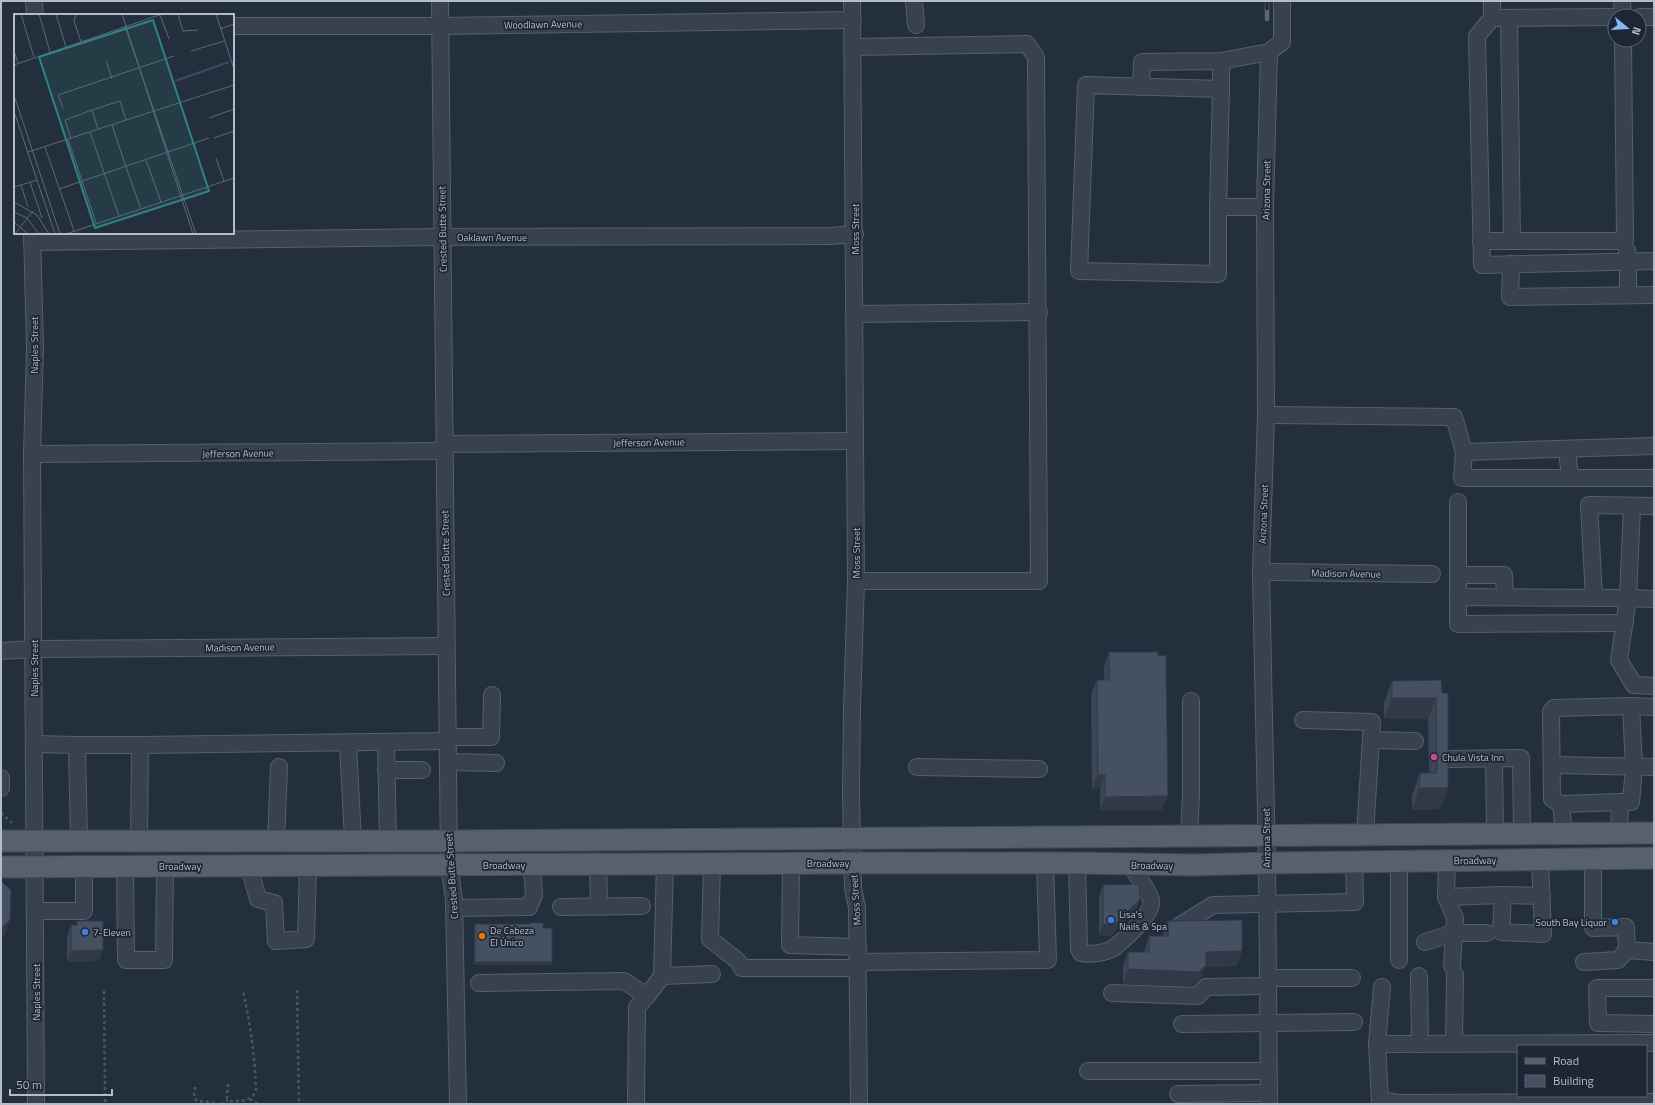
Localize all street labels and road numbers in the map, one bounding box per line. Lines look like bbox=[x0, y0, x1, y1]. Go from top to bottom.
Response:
street label: Woodlawn Avenue bbox=[504, 16, 582, 33]
street label: Arizona Street bbox=[1258, 160, 1275, 220]
street label: Crested Butte Street bbox=[434, 185, 451, 272]
street label: Moss Street bbox=[848, 203, 863, 254]
street label: Oaklawn Avenue bbox=[457, 230, 527, 245]
street label: Naples Street bbox=[27, 316, 42, 374]
street label: Jefferson Avenue bbox=[613, 434, 685, 451]
street label: Jefferson Avenue bbox=[202, 445, 274, 462]
street label: Arizona Street bbox=[1255, 483, 1272, 544]
street label: Crested Butte Street bbox=[437, 509, 454, 596]
street label: Moss Street bbox=[849, 527, 864, 578]
street label: Madison Avenue bbox=[1311, 565, 1381, 582]
street label: Naples Street bbox=[27, 639, 42, 697]
street label: Madison Avenue bbox=[205, 639, 275, 656]
street label: Arizona Street bbox=[1258, 807, 1275, 868]
street label: Crested Butte Street bbox=[441, 832, 462, 919]
street label: Broadway bbox=[1454, 853, 1497, 868]
street label: Broadway bbox=[807, 856, 849, 871]
street label: Broadway bbox=[483, 858, 525, 873]
street label: Broadway bbox=[1131, 858, 1174, 873]
street label: Broadway bbox=[159, 859, 201, 874]
street label: Moss Street bbox=[846, 874, 865, 926]
street label: Naples Street bbox=[29, 963, 44, 1021]

